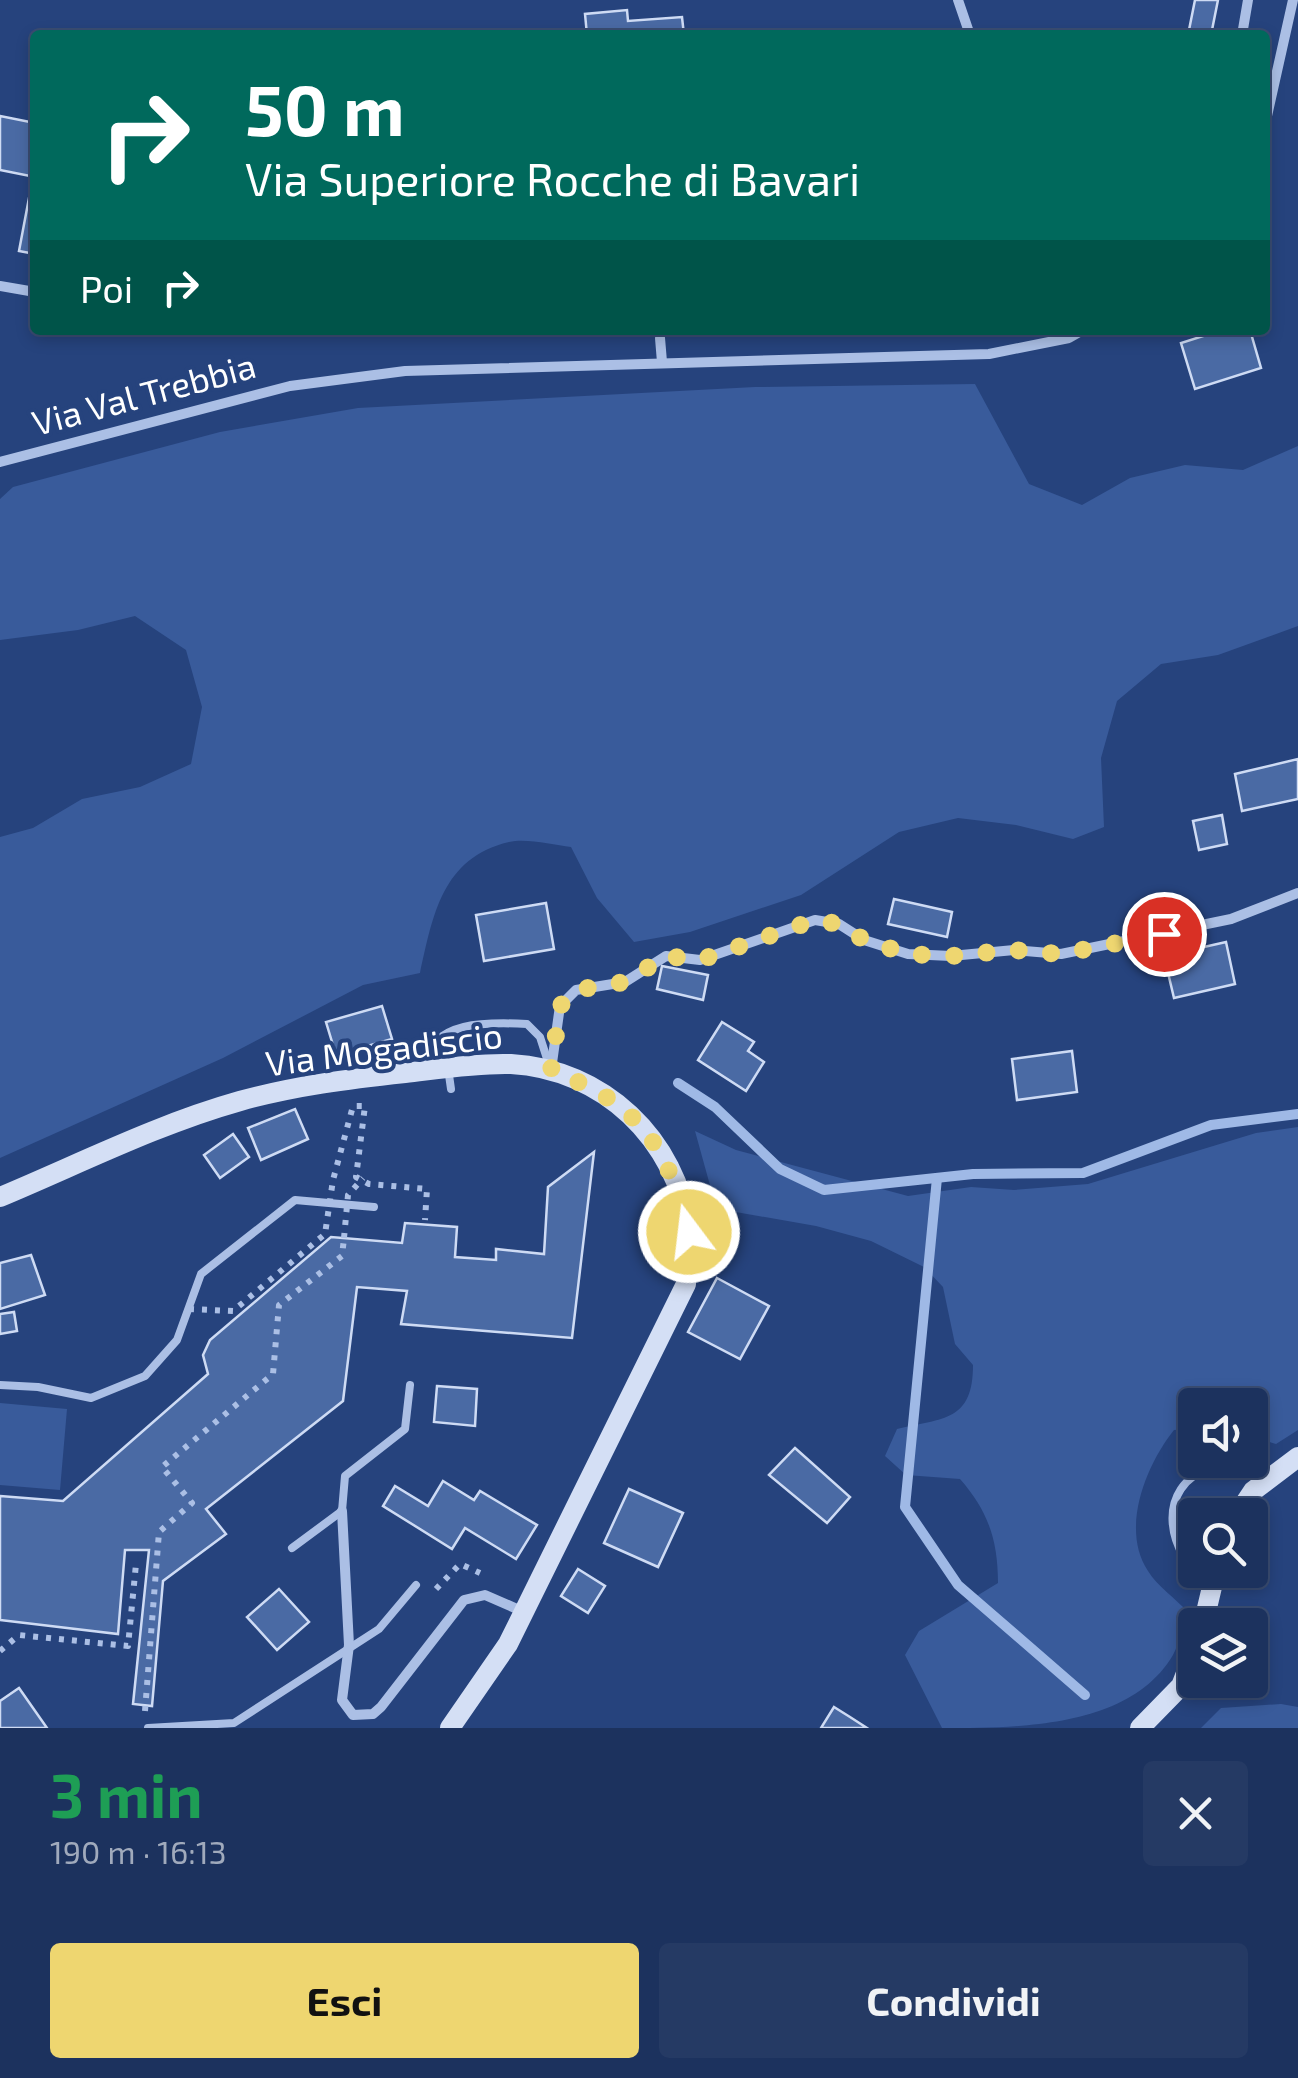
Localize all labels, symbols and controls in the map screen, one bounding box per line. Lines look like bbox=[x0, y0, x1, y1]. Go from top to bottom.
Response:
text: 50 m bbox=[245, 66, 405, 150]
icon: right bbox=[80, 70, 210, 200]
text: Via Superiore Rocche di Bavari bbox=[245, 151, 860, 205]
icon: right bbox=[153, 260, 208, 315]
text: Poi bbox=[80, 265, 133, 311]
street label: Via Val Trebbia bbox=[27, 343, 260, 443]
pin bbox=[1122, 892, 1207, 977]
icon: arrive bbox=[1137, 907, 1192, 962]
street label: Via Mogadiscio bbox=[263, 1013, 505, 1083]
position arrow bbox=[637, 1180, 741, 1284]
map controls bbox=[1178, 1388, 1268, 1698]
button: sound bbox=[1178, 1388, 1268, 1478]
button: search bbox=[1178, 1498, 1268, 1588]
button: layers bbox=[1178, 1608, 1268, 1698]
text: 3 min bbox=[50, 1758, 202, 1830]
button: close bbox=[1143, 1761, 1248, 1866]
text: 190 m · 16:13 bbox=[50, 1832, 226, 1870]
button: Esci bbox=[50, 1943, 639, 2058]
button: Condividi bbox=[659, 1943, 1248, 2058]

